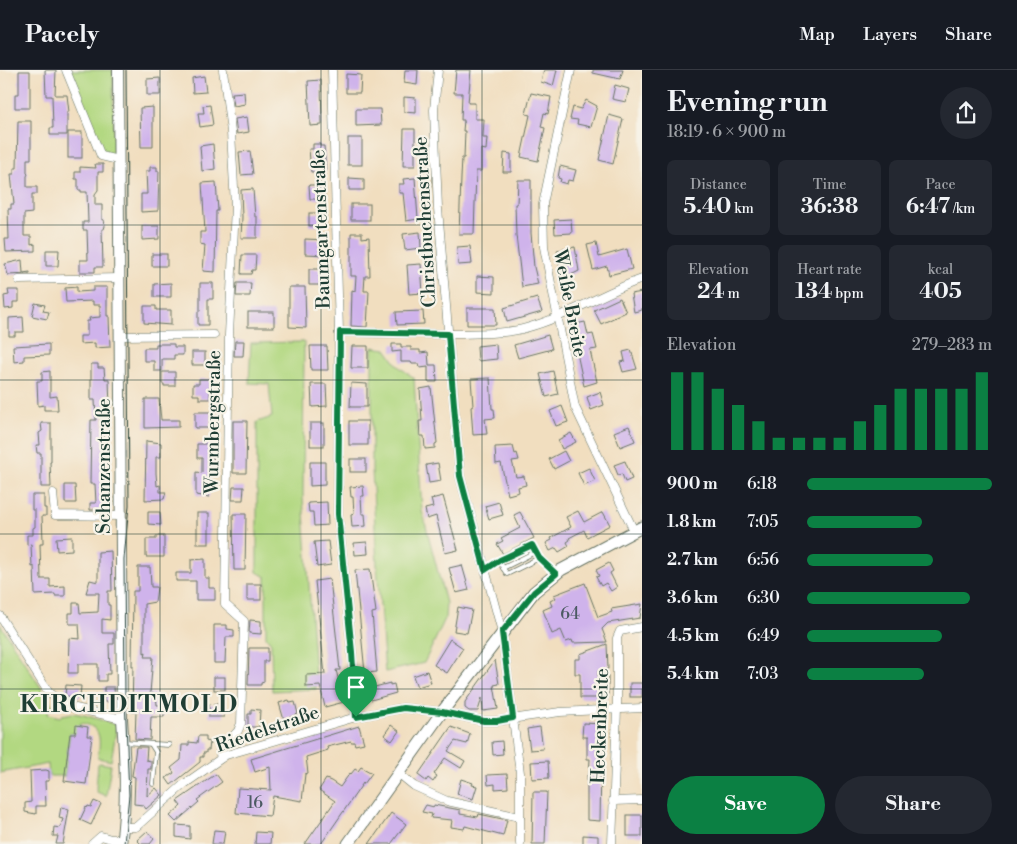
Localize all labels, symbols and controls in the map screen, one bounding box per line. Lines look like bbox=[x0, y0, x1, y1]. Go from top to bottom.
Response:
text: Pacely bbox=[25, 20, 99, 50]
text: Map bbox=[800, 23, 835, 46]
text: Layers bbox=[863, 23, 917, 46]
text: Share bbox=[945, 23, 992, 46]
text: Evening run bbox=[667, 85, 828, 120]
button: share bbox=[940, 87, 992, 139]
text: 18:19 · 6 × 900 m bbox=[667, 122, 786, 142]
street label: Christbuchenstraße bbox=[409, 136, 441, 308]
street label: Baumgartenstraße bbox=[306, 149, 336, 310]
text: Distance bbox=[690, 176, 747, 194]
text: Time bbox=[813, 176, 846, 194]
text: Pace bbox=[925, 176, 956, 194]
text: 5.40 bbox=[683, 194, 731, 220]
text: 36:38 bbox=[801, 194, 858, 220]
text: 6:47 bbox=[906, 194, 950, 220]
text: km bbox=[731, 200, 754, 218]
text: /km bbox=[950, 200, 975, 218]
street label: Weiße Breite bbox=[548, 246, 592, 359]
text: Elevation bbox=[688, 261, 749, 279]
text: Heart rate bbox=[797, 261, 862, 279]
text: kcal bbox=[928, 261, 953, 279]
text: 24 bbox=[697, 279, 725, 305]
text: 134 bbox=[795, 279, 832, 305]
text: 405 bbox=[919, 279, 962, 305]
text: m bbox=[725, 285, 740, 303]
text: bpm bbox=[832, 285, 864, 303]
text: Elevation bbox=[667, 335, 736, 355]
text: 279–283 m bbox=[912, 335, 992, 355]
street label: Wurmbergstraße bbox=[200, 350, 226, 495]
street label: Schanzenstraße bbox=[92, 398, 116, 534]
text: 900 m bbox=[667, 474, 717, 494]
text: 6:18 bbox=[747, 474, 777, 494]
text: 1.8 km bbox=[667, 512, 716, 532]
text: 7:05 bbox=[747, 512, 778, 532]
text: 2.7 km bbox=[667, 550, 718, 570]
text: 6:56 bbox=[747, 550, 779, 570]
text: 3.6 km bbox=[667, 588, 718, 608]
text: 6:30 bbox=[747, 588, 780, 608]
house number: 64 bbox=[560, 604, 580, 624]
text: 4.5 km bbox=[667, 626, 719, 646]
text: 6:49 bbox=[747, 626, 780, 646]
text: 5.4 km bbox=[667, 664, 719, 684]
text: 7:03 bbox=[747, 664, 778, 684]
pin bbox=[335, 666, 377, 717]
street label: Heckenbreite bbox=[586, 668, 614, 784]
icon: arrive bbox=[342, 673, 370, 701]
district label: KIRCHDITMOLD bbox=[20, 690, 238, 720]
street label: Riedelstraße bbox=[212, 700, 322, 758]
button: Save bbox=[667, 776, 825, 834]
button: Share bbox=[835, 776, 992, 834]
house number: 16 bbox=[247, 793, 263, 813]

